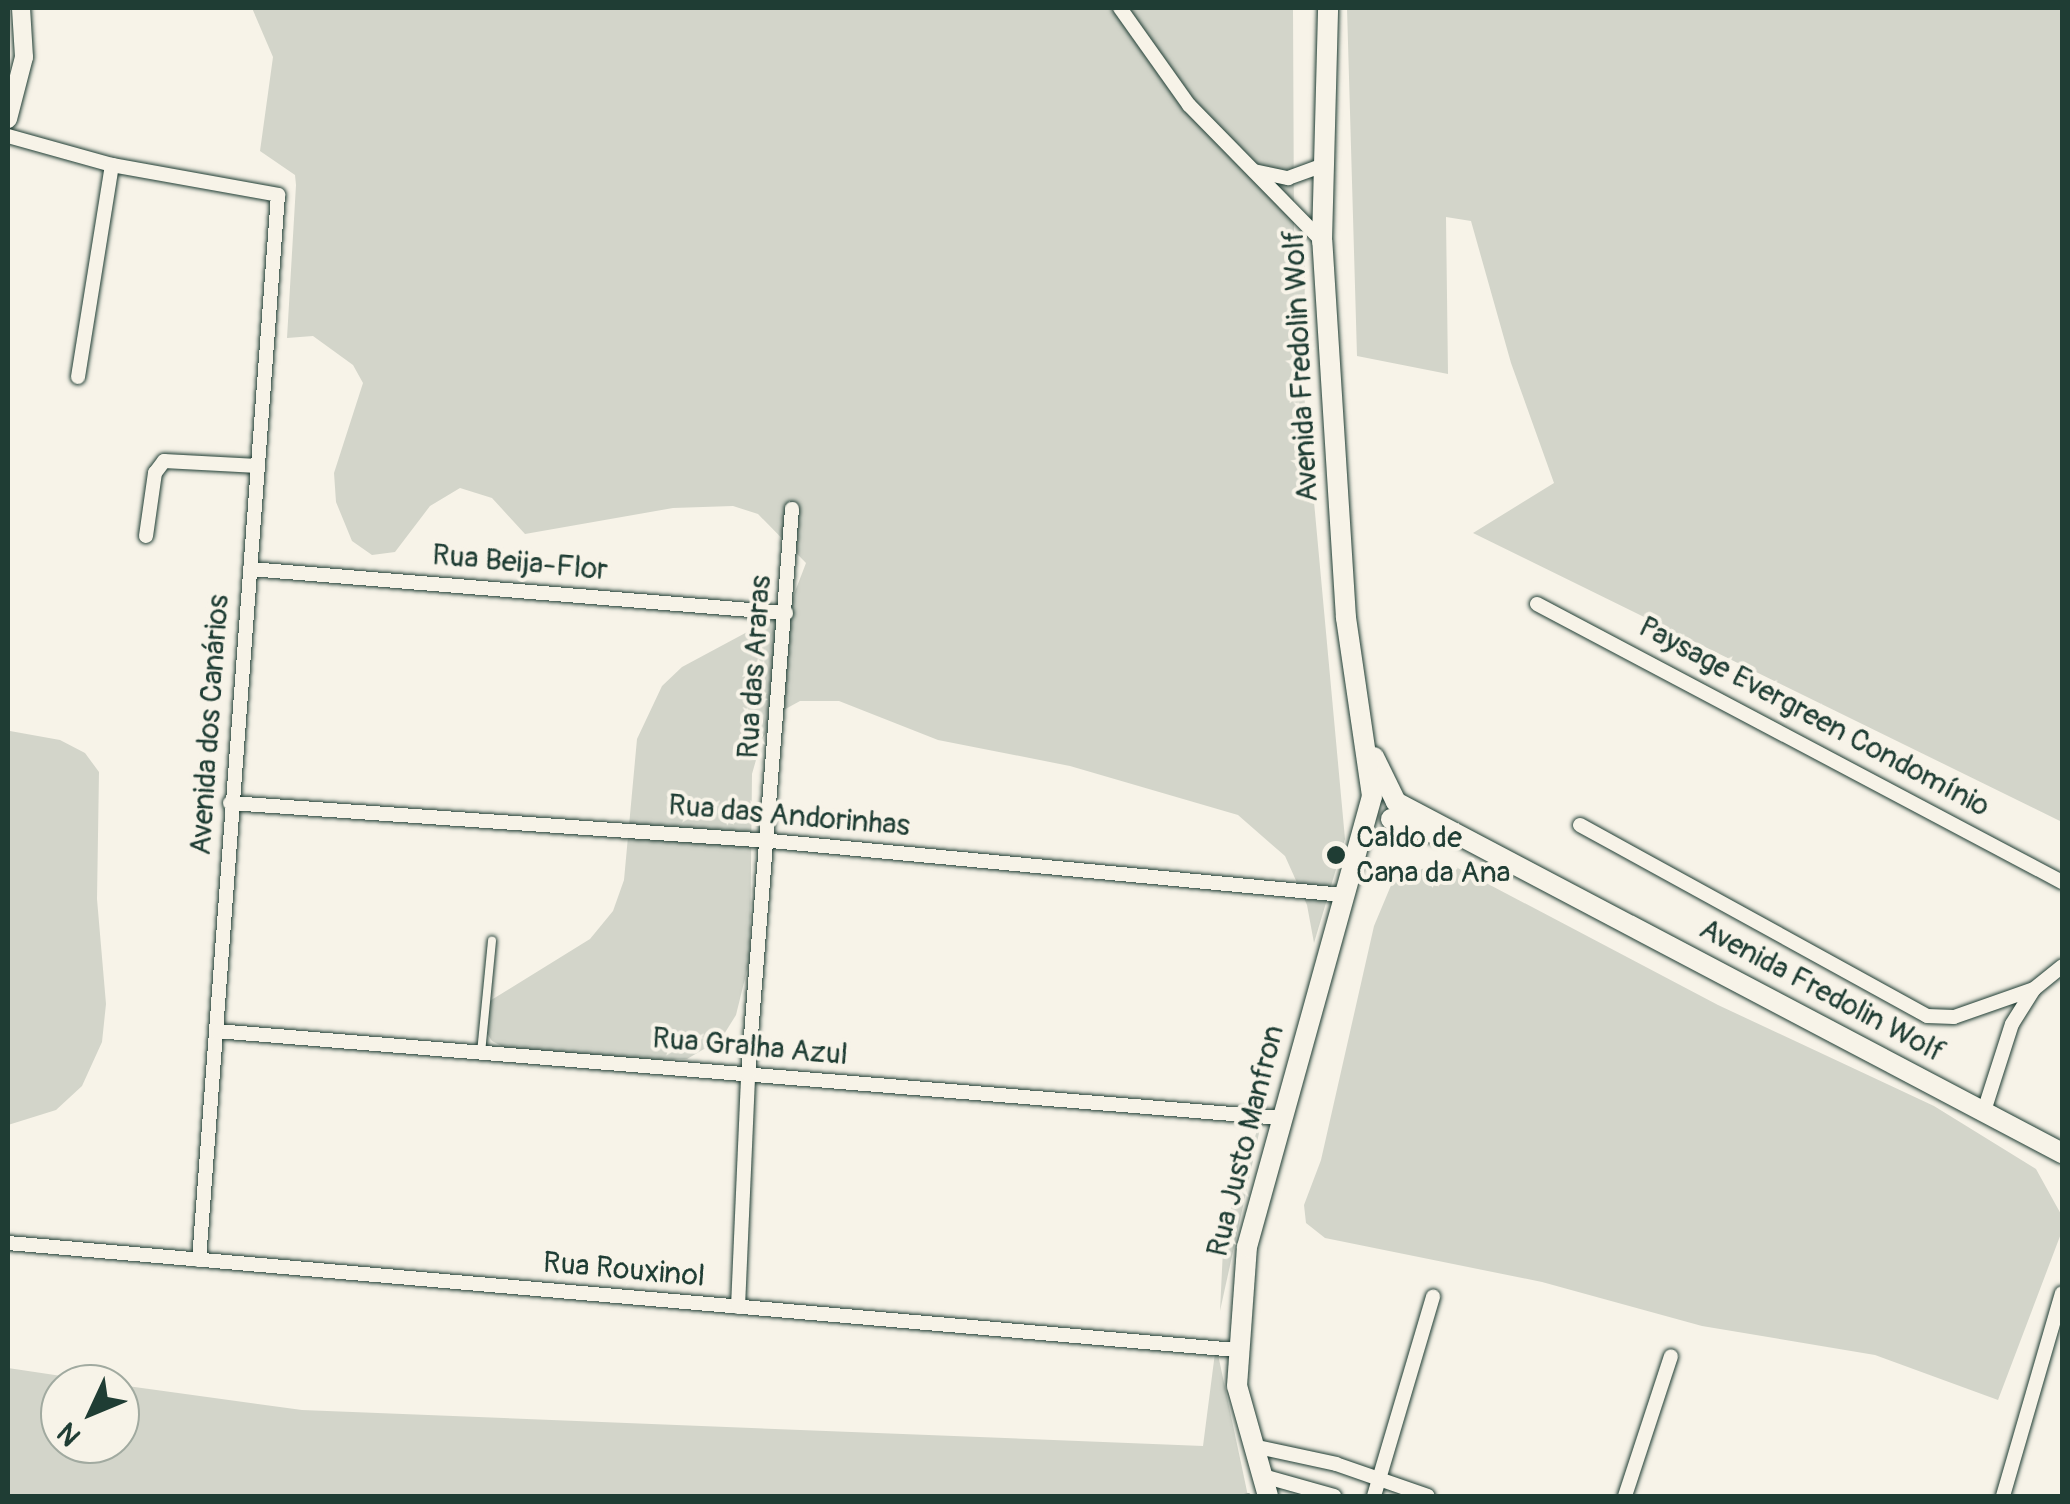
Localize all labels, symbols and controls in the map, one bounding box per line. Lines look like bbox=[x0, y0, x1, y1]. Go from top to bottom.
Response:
street label: Avenida Fredolin Wolf bbox=[1276, 229, 1326, 503]
street label: Rua Beija-Flor bbox=[431, 537, 609, 589]
street label: Rua das Araras bbox=[731, 574, 779, 760]
street label: Avenida dos Canários bbox=[183, 594, 237, 856]
street label: Paysage Evergreen Condomínio bbox=[1632, 609, 1996, 825]
street label: Rua das Andorinhas bbox=[667, 788, 911, 844]
place label: Caldo de Cana da Ana bbox=[1356, 820, 1511, 890]
marker: Caldo de Cana da Ana bbox=[1325, 844, 1347, 866]
street label: Avenida Fredolin Wolf bbox=[1693, 911, 1951, 1071]
street label: Rua Gralha Azul bbox=[651, 1021, 849, 1073]
street label: Rua Justo Manfron bbox=[1200, 1022, 1292, 1260]
street label: Rua Rouxinol bbox=[542, 1245, 706, 1295]
north arrow bbox=[40, 1364, 140, 1464]
text: N bbox=[50, 1415, 89, 1453]

